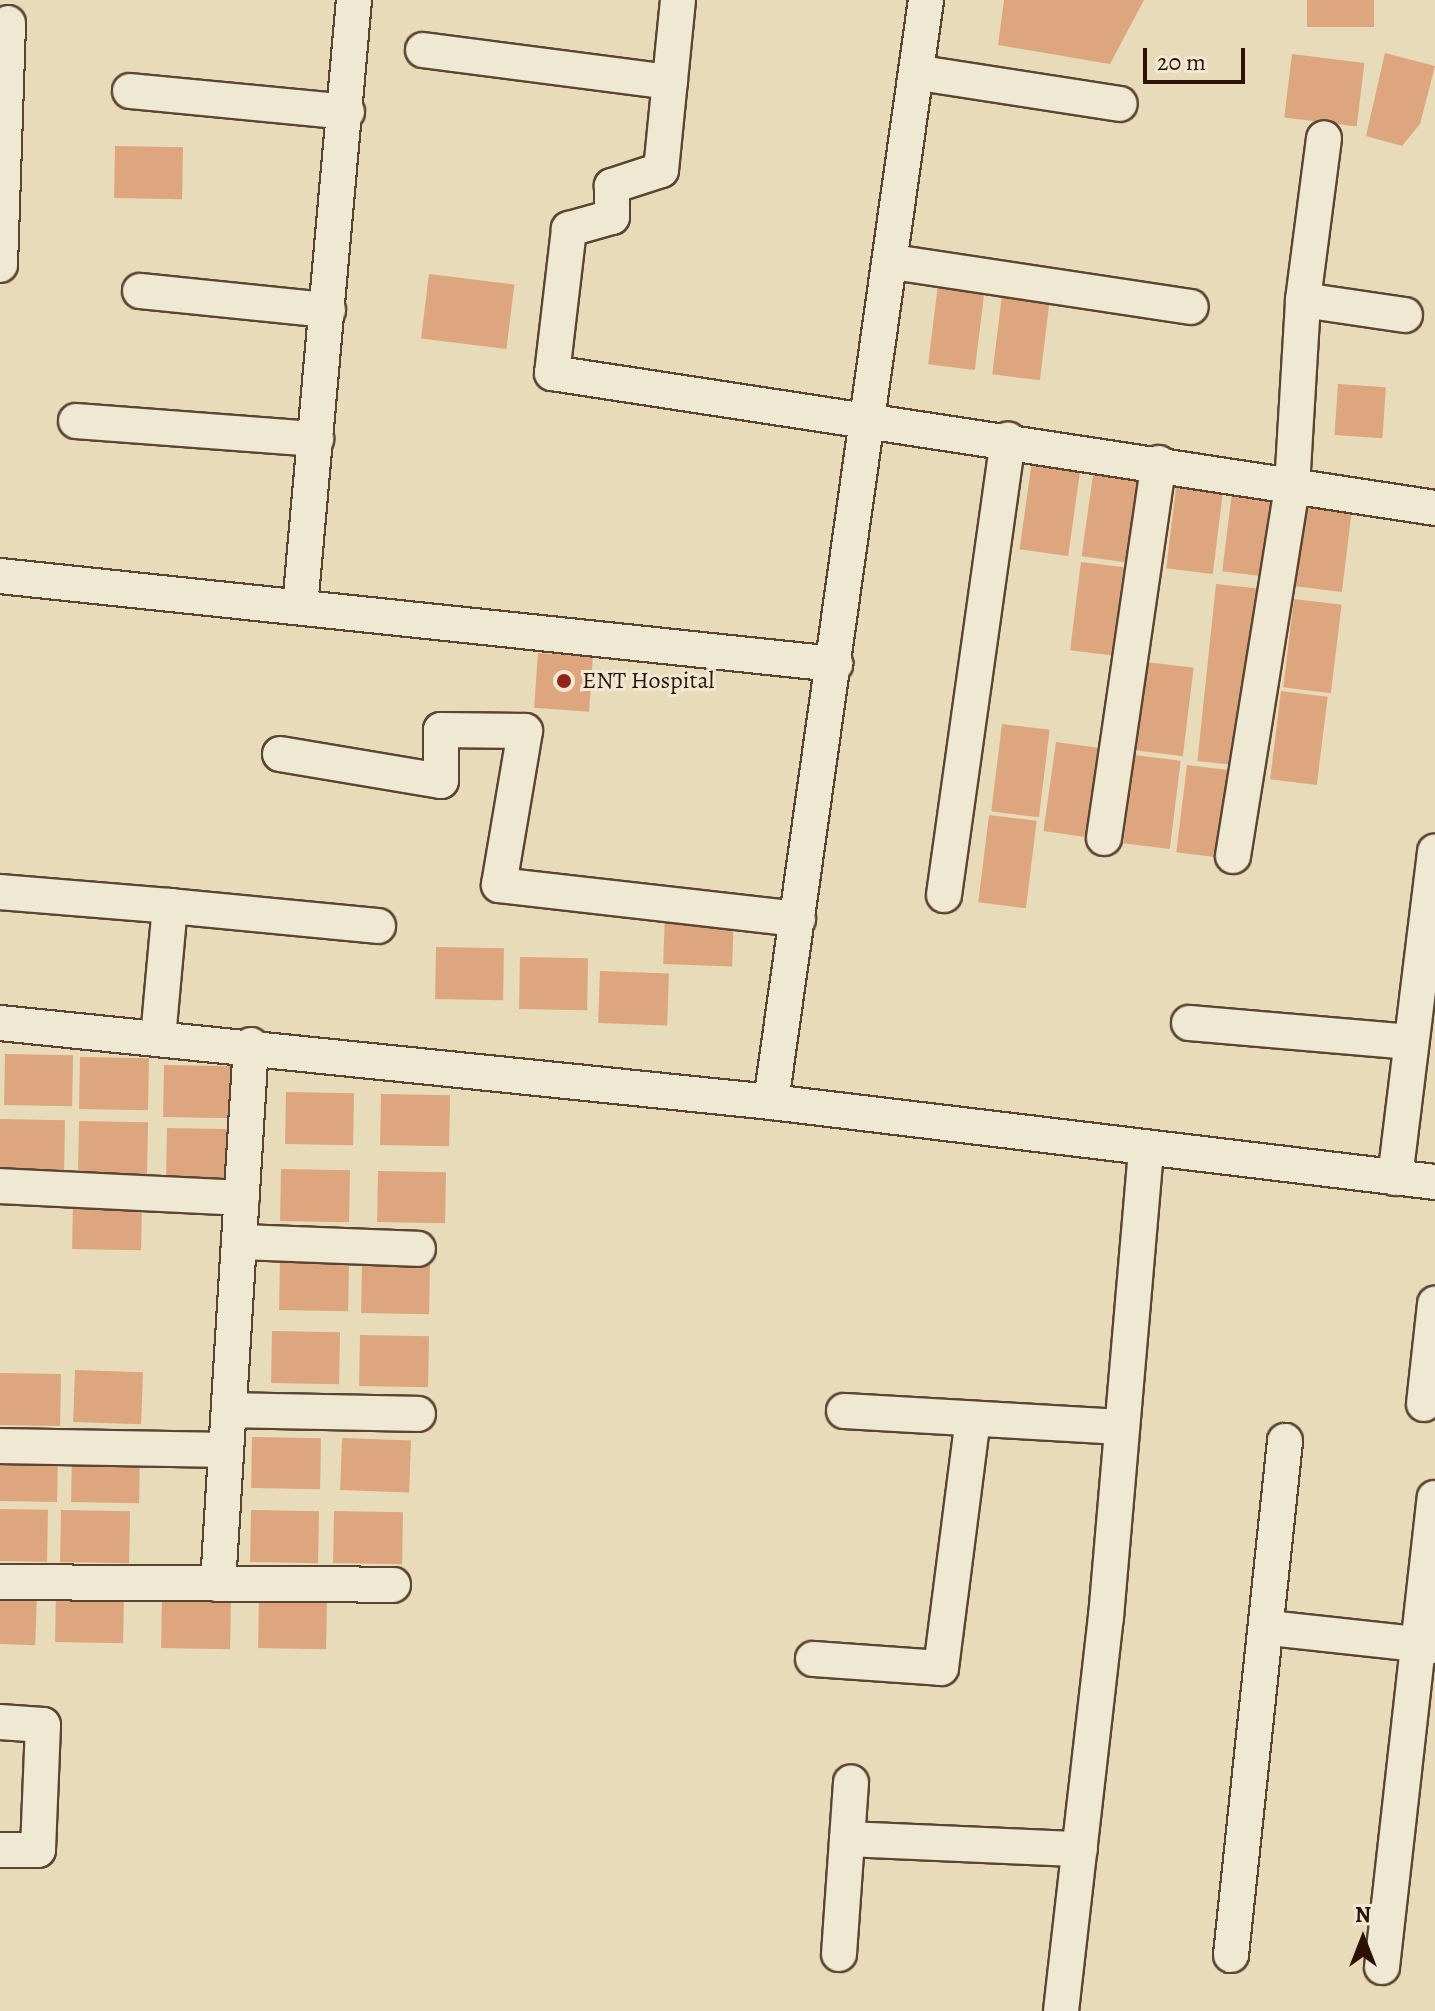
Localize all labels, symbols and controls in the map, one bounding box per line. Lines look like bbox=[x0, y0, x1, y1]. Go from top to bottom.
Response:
scale bar bbox=[1147, 32, 1249, 82]
text: 20 m bbox=[1157, 46, 1206, 78]
place label: ENT Hospital bbox=[582, 667, 714, 695]
marker: ENT Hospital bbox=[553, 670, 575, 692]
north arrow bbox=[1323, 1899, 1403, 1979]
text: N bbox=[1355, 1900, 1371, 1930]

